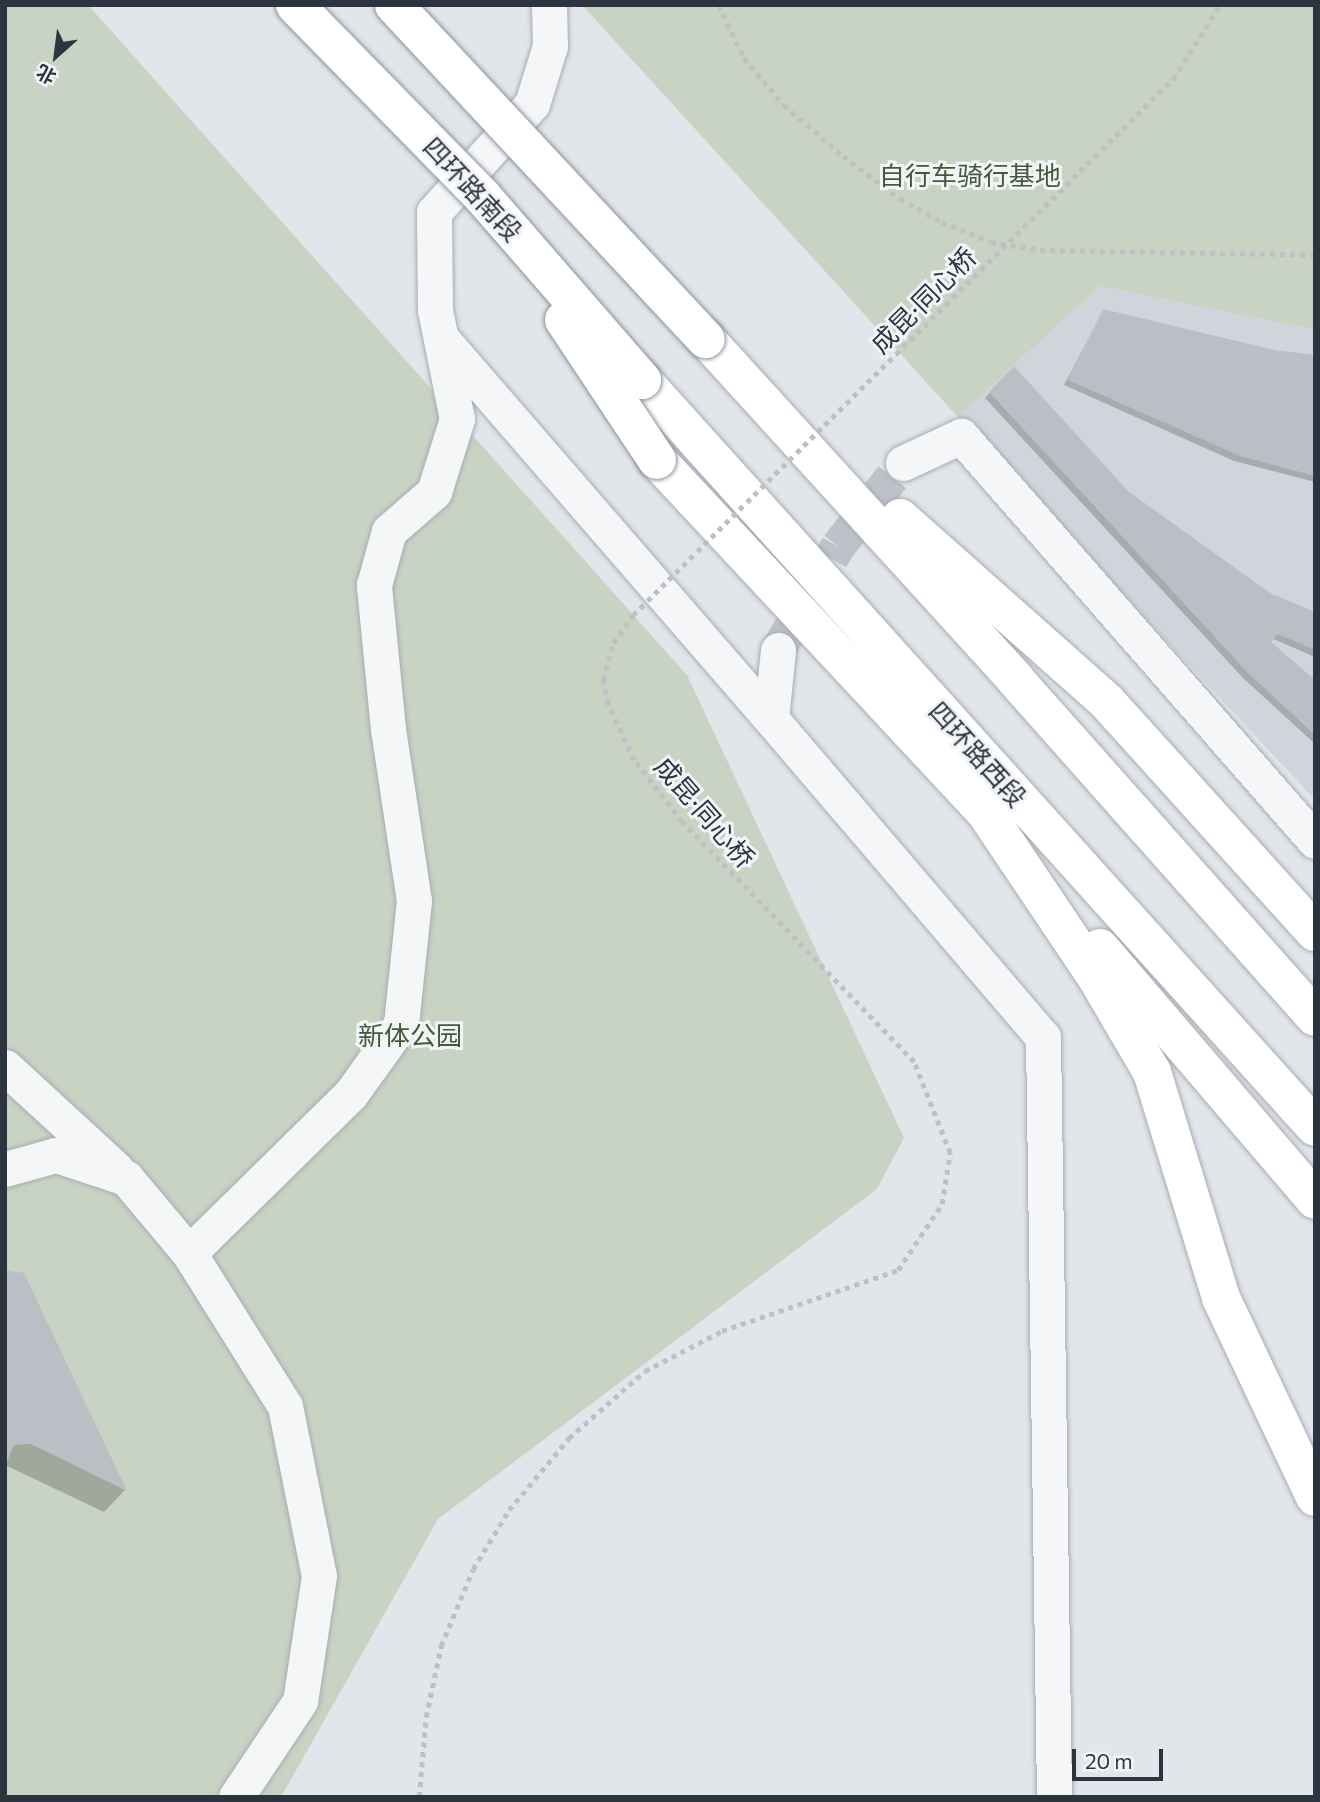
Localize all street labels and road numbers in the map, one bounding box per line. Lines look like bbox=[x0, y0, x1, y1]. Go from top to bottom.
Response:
street label: 四环路南段 bbox=[417, 131, 529, 247]
street label: 成昆·同心桥 bbox=[864, 241, 982, 359]
street label: 四环路西段 bbox=[923, 695, 1033, 813]
street label: 成昆·同心桥 bbox=[649, 750, 761, 874]

